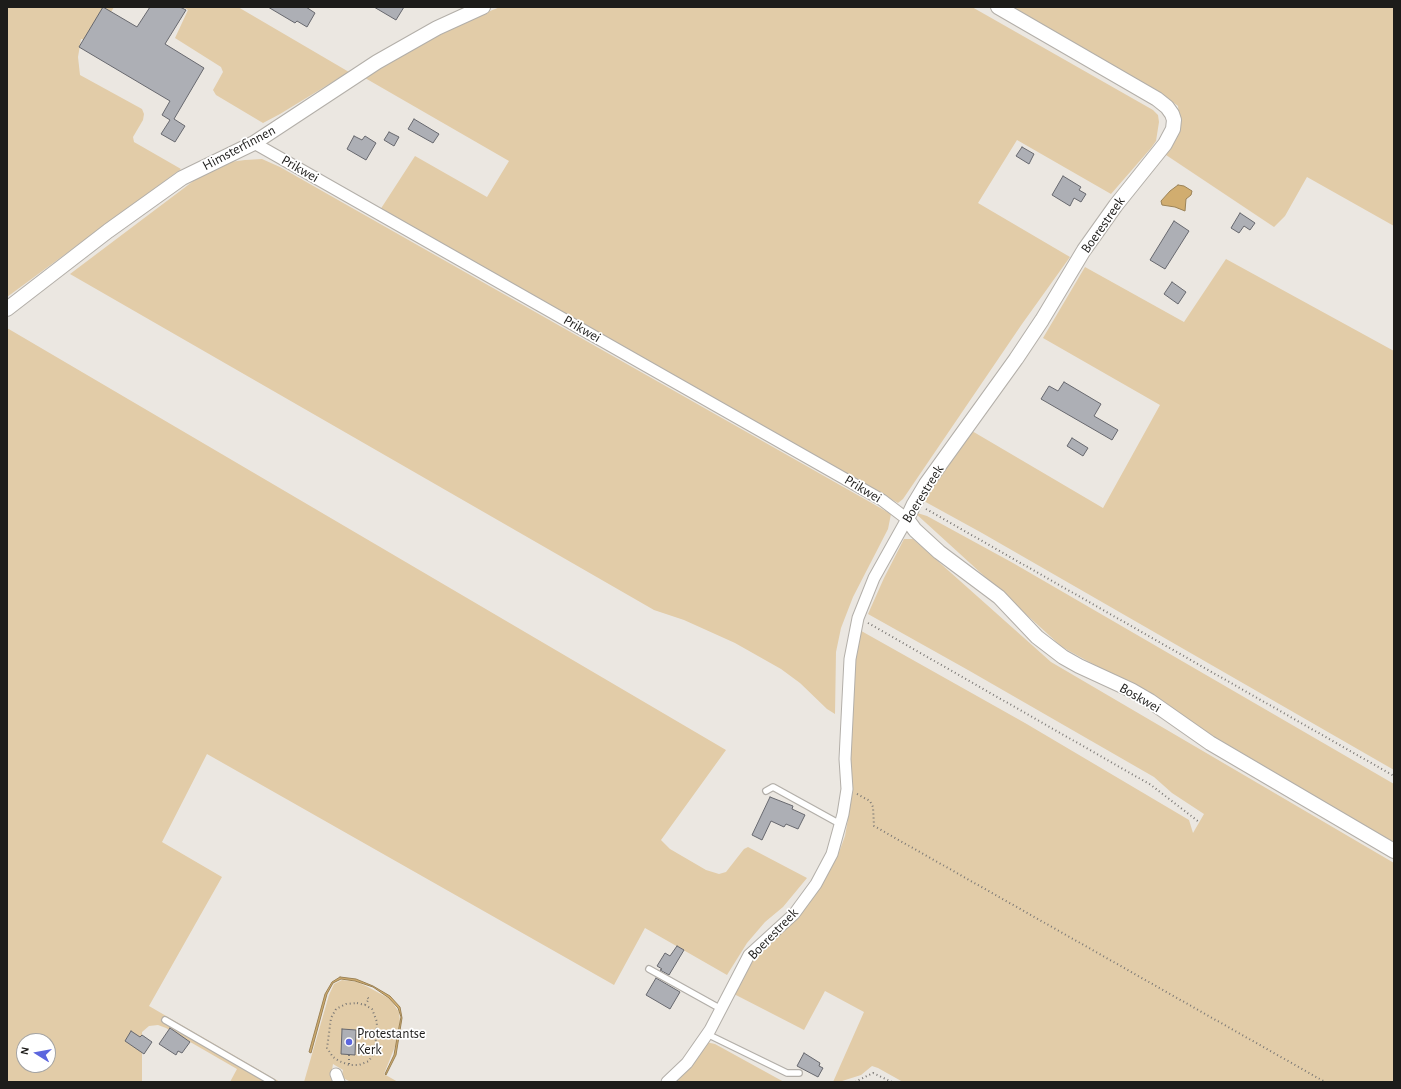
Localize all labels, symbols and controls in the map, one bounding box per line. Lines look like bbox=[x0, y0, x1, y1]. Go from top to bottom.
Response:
street label: Himsterfinnen bbox=[200, 122, 278, 174]
street label: Prikwei bbox=[278, 152, 322, 186]
street label: Boerestreek bbox=[1077, 194, 1129, 256]
street label: Prikwei bbox=[560, 312, 604, 346]
street label: Boerestreek bbox=[899, 462, 947, 526]
street label: Prikwei bbox=[841, 471, 885, 507]
street label: Boskwei bbox=[1116, 680, 1164, 716]
street label: Boerestreek bbox=[744, 905, 802, 963]
place label: Protestantse Kerk bbox=[357, 1026, 425, 1058]
north arrow bbox=[16, 1033, 56, 1073]
marker: Protestantse Kerk bbox=[344, 1037, 354, 1047]
text: N bbox=[19, 1046, 31, 1056]

